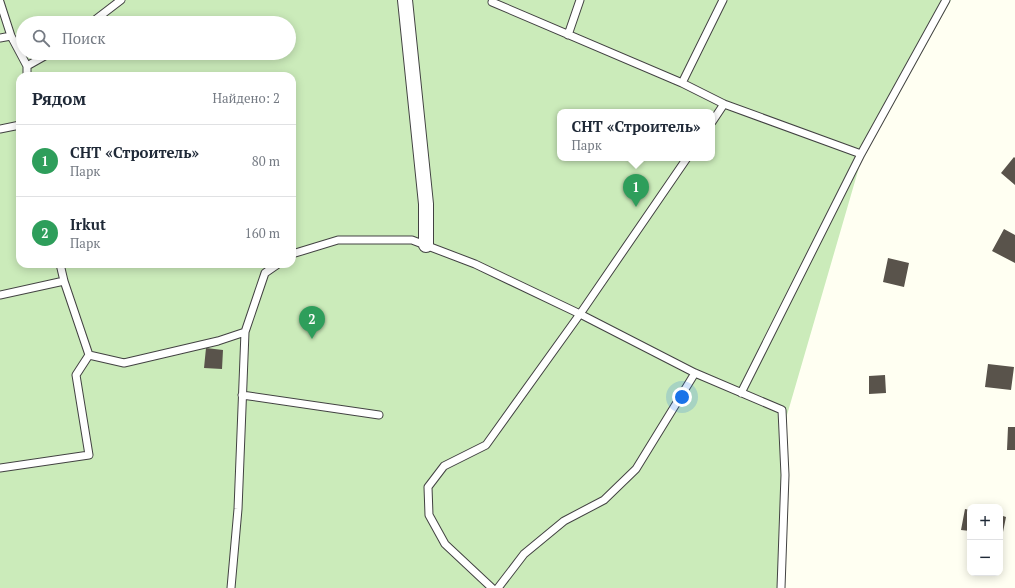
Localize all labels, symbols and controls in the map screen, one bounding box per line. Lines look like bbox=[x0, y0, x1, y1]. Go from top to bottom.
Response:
search box bbox=[16, 16, 296, 60]
icon: search bbox=[30, 27, 52, 49]
text: Поиск bbox=[62, 28, 105, 48]
text: Рядом bbox=[32, 87, 86, 110]
text: Найдено: 2 bbox=[213, 89, 280, 107]
popup bbox=[557, 109, 715, 161]
text: СНТ «Строитель» bbox=[571, 116, 701, 136]
text: Парк bbox=[571, 136, 602, 154]
text: СНТ «Строитель» bbox=[70, 142, 199, 162]
text: 1 bbox=[41, 152, 49, 170]
text: 80 m bbox=[252, 152, 280, 170]
text: Парк bbox=[70, 162, 100, 180]
pin: 1 bbox=[623, 174, 649, 207]
text: Irkut bbox=[70, 214, 106, 234]
text: 2 bbox=[41, 224, 49, 242]
text: 160 m bbox=[245, 224, 280, 242]
text: Парк bbox=[70, 234, 100, 252]
pin: 2 bbox=[299, 306, 325, 339]
your location bbox=[672, 387, 692, 407]
map controls bbox=[967, 504, 1003, 576]
button: + bbox=[967, 504, 1003, 540]
button: − bbox=[967, 540, 1003, 576]

